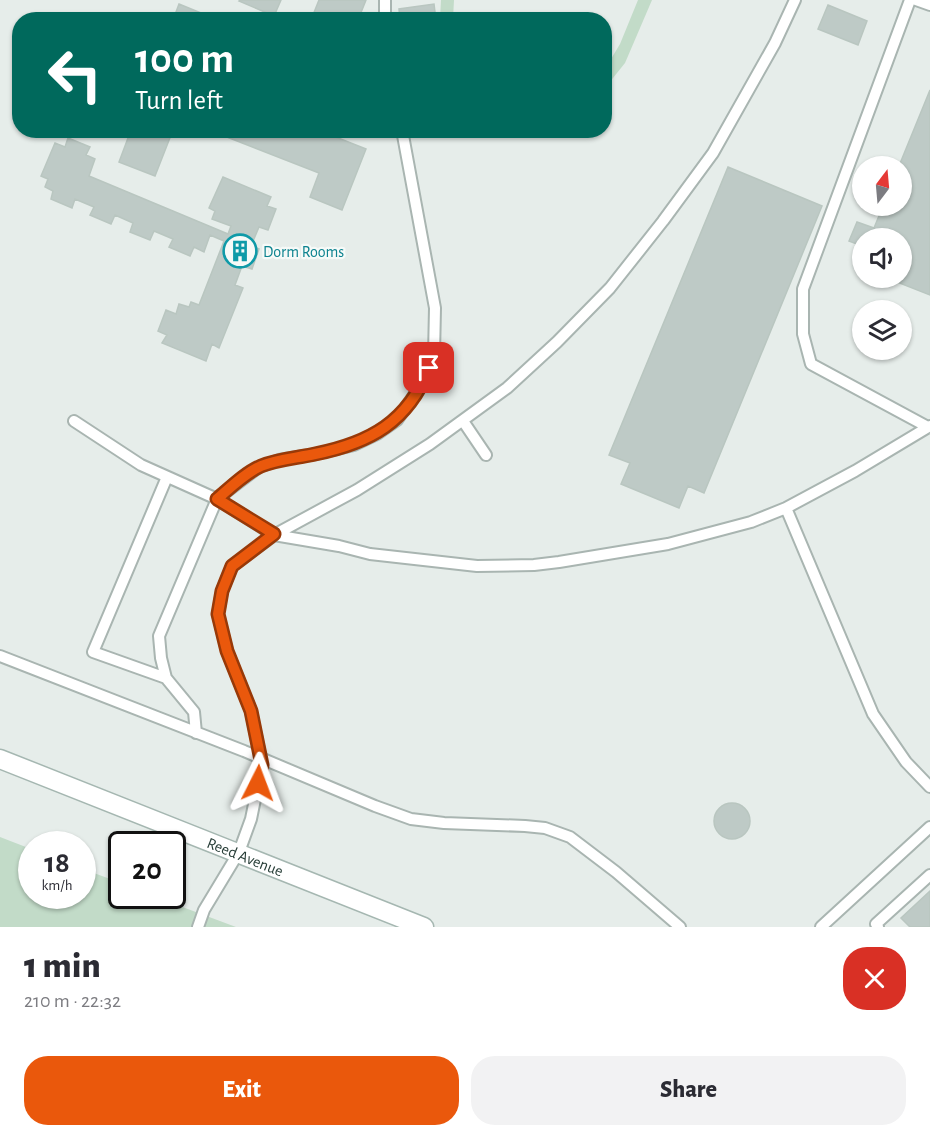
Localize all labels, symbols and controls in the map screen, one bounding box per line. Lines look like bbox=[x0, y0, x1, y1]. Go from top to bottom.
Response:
icon: left bbox=[36, 36, 114, 114]
text: 100 m bbox=[135, 38, 234, 80]
text: Turn left bbox=[135, 87, 223, 114]
north arrow bbox=[852, 156, 912, 216]
map controls bbox=[852, 156, 912, 360]
button: sound bbox=[852, 228, 912, 288]
building icon: Dorm Rooms bbox=[222, 233, 258, 269]
place label: Dorm Rooms bbox=[263, 244, 344, 260]
button: layers bbox=[852, 300, 912, 360]
pin bbox=[403, 342, 454, 393]
icon: arrive bbox=[412, 351, 445, 384]
position arrow bbox=[226, 751, 290, 815]
speed limit sign: 20 bbox=[108, 831, 186, 909]
street label: Reed Avenue bbox=[205, 835, 286, 879]
text: 18 bbox=[44, 848, 70, 878]
text: km/h bbox=[42, 878, 72, 893]
button: close bbox=[843, 947, 906, 1010]
text: 1 min bbox=[24, 948, 101, 984]
text: 210 m · 22:32 bbox=[24, 991, 121, 1011]
button: Exit bbox=[24, 1056, 459, 1125]
button: Share bbox=[471, 1056, 906, 1125]

